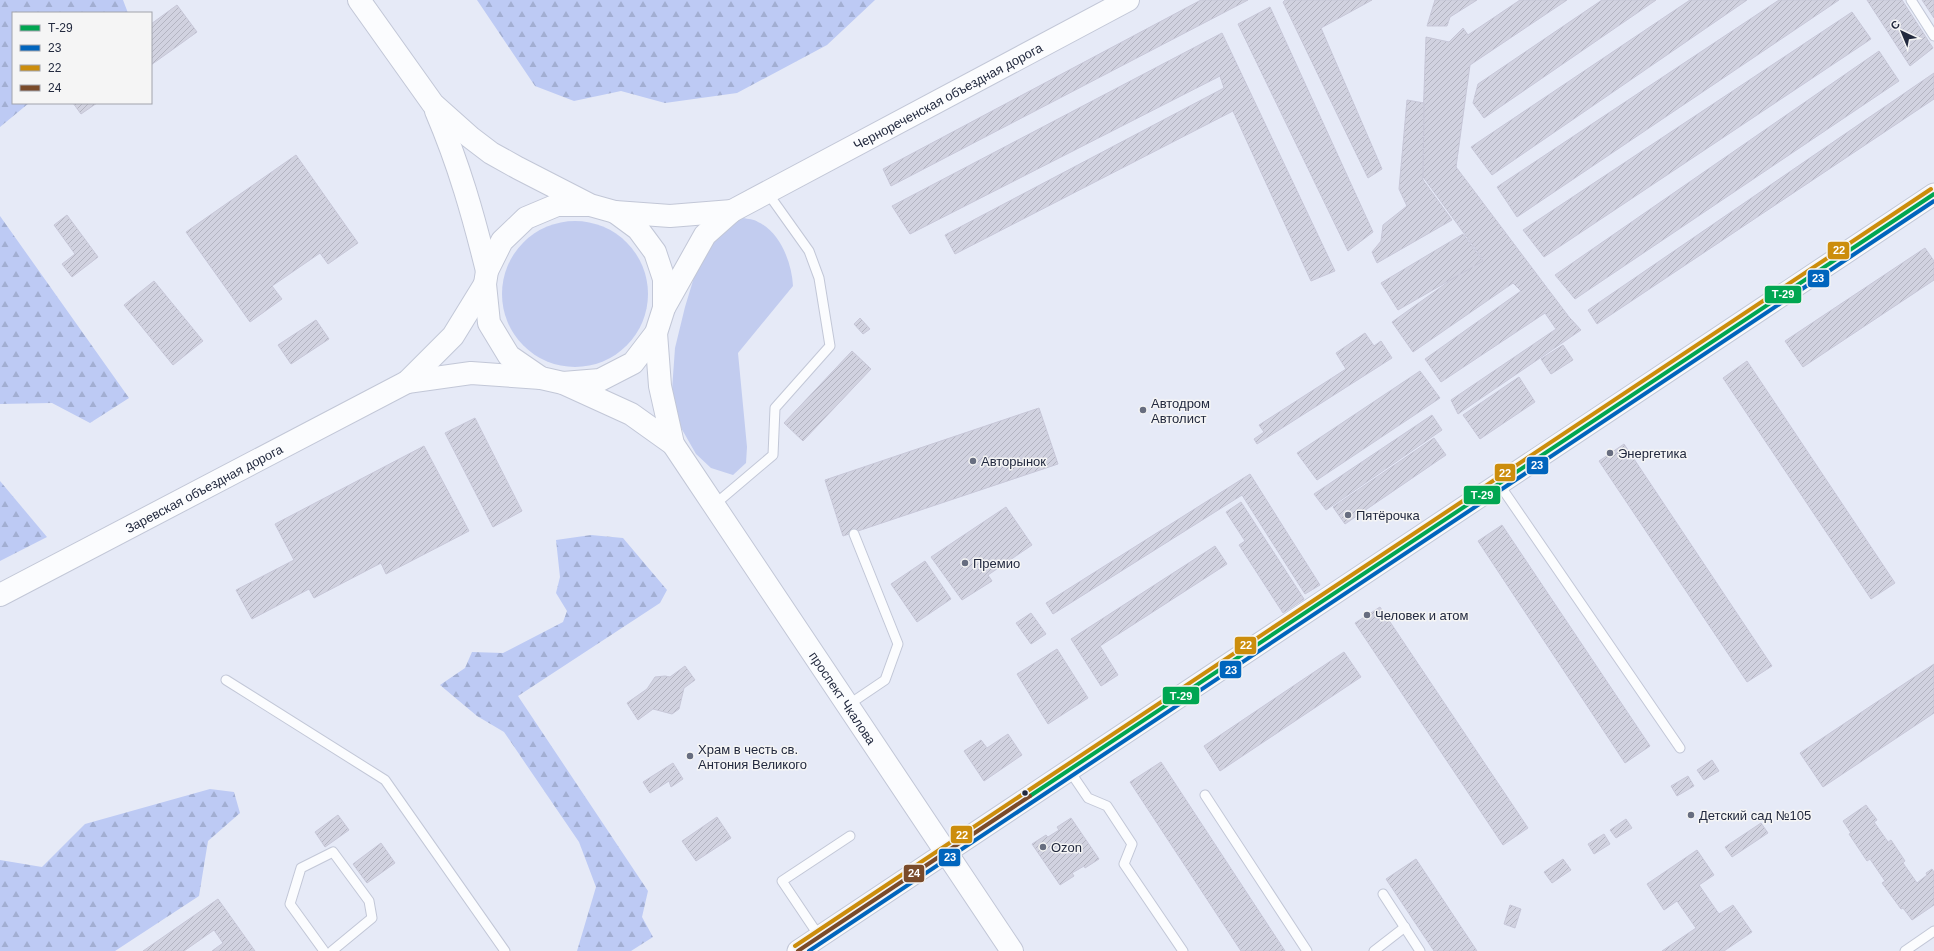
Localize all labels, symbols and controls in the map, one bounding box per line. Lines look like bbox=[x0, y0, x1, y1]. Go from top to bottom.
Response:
legend bbox=[12, 12, 152, 104]
north arrow bbox=[1882, 12, 1922, 52]
text: С bbox=[1888, 18, 1902, 32]
text: Т-29 bbox=[48, 21, 73, 35]
street label: Чернореченская объездная дорога bbox=[851, 40, 1046, 153]
text: 23 bbox=[48, 41, 62, 55]
text: 22 bbox=[48, 61, 62, 75]
text: 24 bbox=[48, 81, 62, 95]
line badge: 22 bbox=[1827, 241, 1850, 260]
text: 22 bbox=[1833, 244, 1845, 256]
line badge: 23 bbox=[1807, 269, 1830, 288]
text: 23 bbox=[1812, 272, 1824, 284]
line badge: Т-29 bbox=[1764, 285, 1802, 304]
text: Т-29 bbox=[1772, 288, 1794, 300]
place label: Автодром Автолист bbox=[1151, 396, 1210, 426]
marker: Автодром Автолист bbox=[1138, 405, 1148, 415]
street label: Заревская объездная дорога bbox=[123, 441, 286, 536]
place label: Энергетика bbox=[1618, 446, 1687, 461]
marker: Энергетика bbox=[1605, 448, 1615, 458]
place label: Авторынок bbox=[981, 454, 1046, 469]
marker: Авторынок bbox=[968, 456, 978, 466]
line badge: 23 bbox=[1526, 456, 1549, 475]
text: 23 bbox=[1531, 459, 1543, 471]
line badge: 22 bbox=[1494, 463, 1516, 482]
text: 22 bbox=[1499, 467, 1511, 479]
line badge: Т-29 bbox=[1463, 485, 1501, 505]
text: Т-29 bbox=[1471, 489, 1493, 501]
place label: Пятёрочка bbox=[1356, 508, 1420, 523]
marker: Пятёрочка bbox=[1343, 510, 1353, 520]
place label: Премио bbox=[973, 556, 1020, 571]
marker: Премио bbox=[960, 558, 970, 568]
place label: Человек и атом bbox=[1375, 608, 1469, 623]
marker: Человек и атом bbox=[1362, 610, 1372, 620]
line badge: 22 bbox=[1234, 636, 1257, 655]
text: 22 bbox=[1240, 639, 1252, 651]
street label: проспект Чкалова bbox=[806, 649, 879, 748]
line badge: 23 bbox=[1219, 660, 1242, 679]
text: 23 bbox=[1225, 664, 1237, 676]
line badge: Т-29 bbox=[1162, 686, 1200, 705]
text: Т-29 bbox=[1170, 690, 1192, 702]
place label: Храм в честь св. Антония Великого bbox=[698, 742, 807, 772]
marker: Храм в честь св. Антония Великого bbox=[685, 751, 695, 761]
unlabelled marker bbox=[1020, 788, 1030, 798]
place label: Детский сад №105 bbox=[1699, 808, 1811, 823]
marker: Детский сад №105 bbox=[1686, 810, 1696, 820]
line badge: 22 bbox=[950, 825, 973, 844]
text: 22 bbox=[956, 829, 968, 841]
place label: Ozon bbox=[1051, 840, 1082, 855]
marker: Ozon bbox=[1038, 842, 1048, 852]
line badge: 23 bbox=[938, 848, 961, 867]
text: 23 bbox=[944, 851, 956, 863]
line badge: 24 bbox=[903, 864, 925, 883]
text: 24 bbox=[908, 867, 921, 879]

